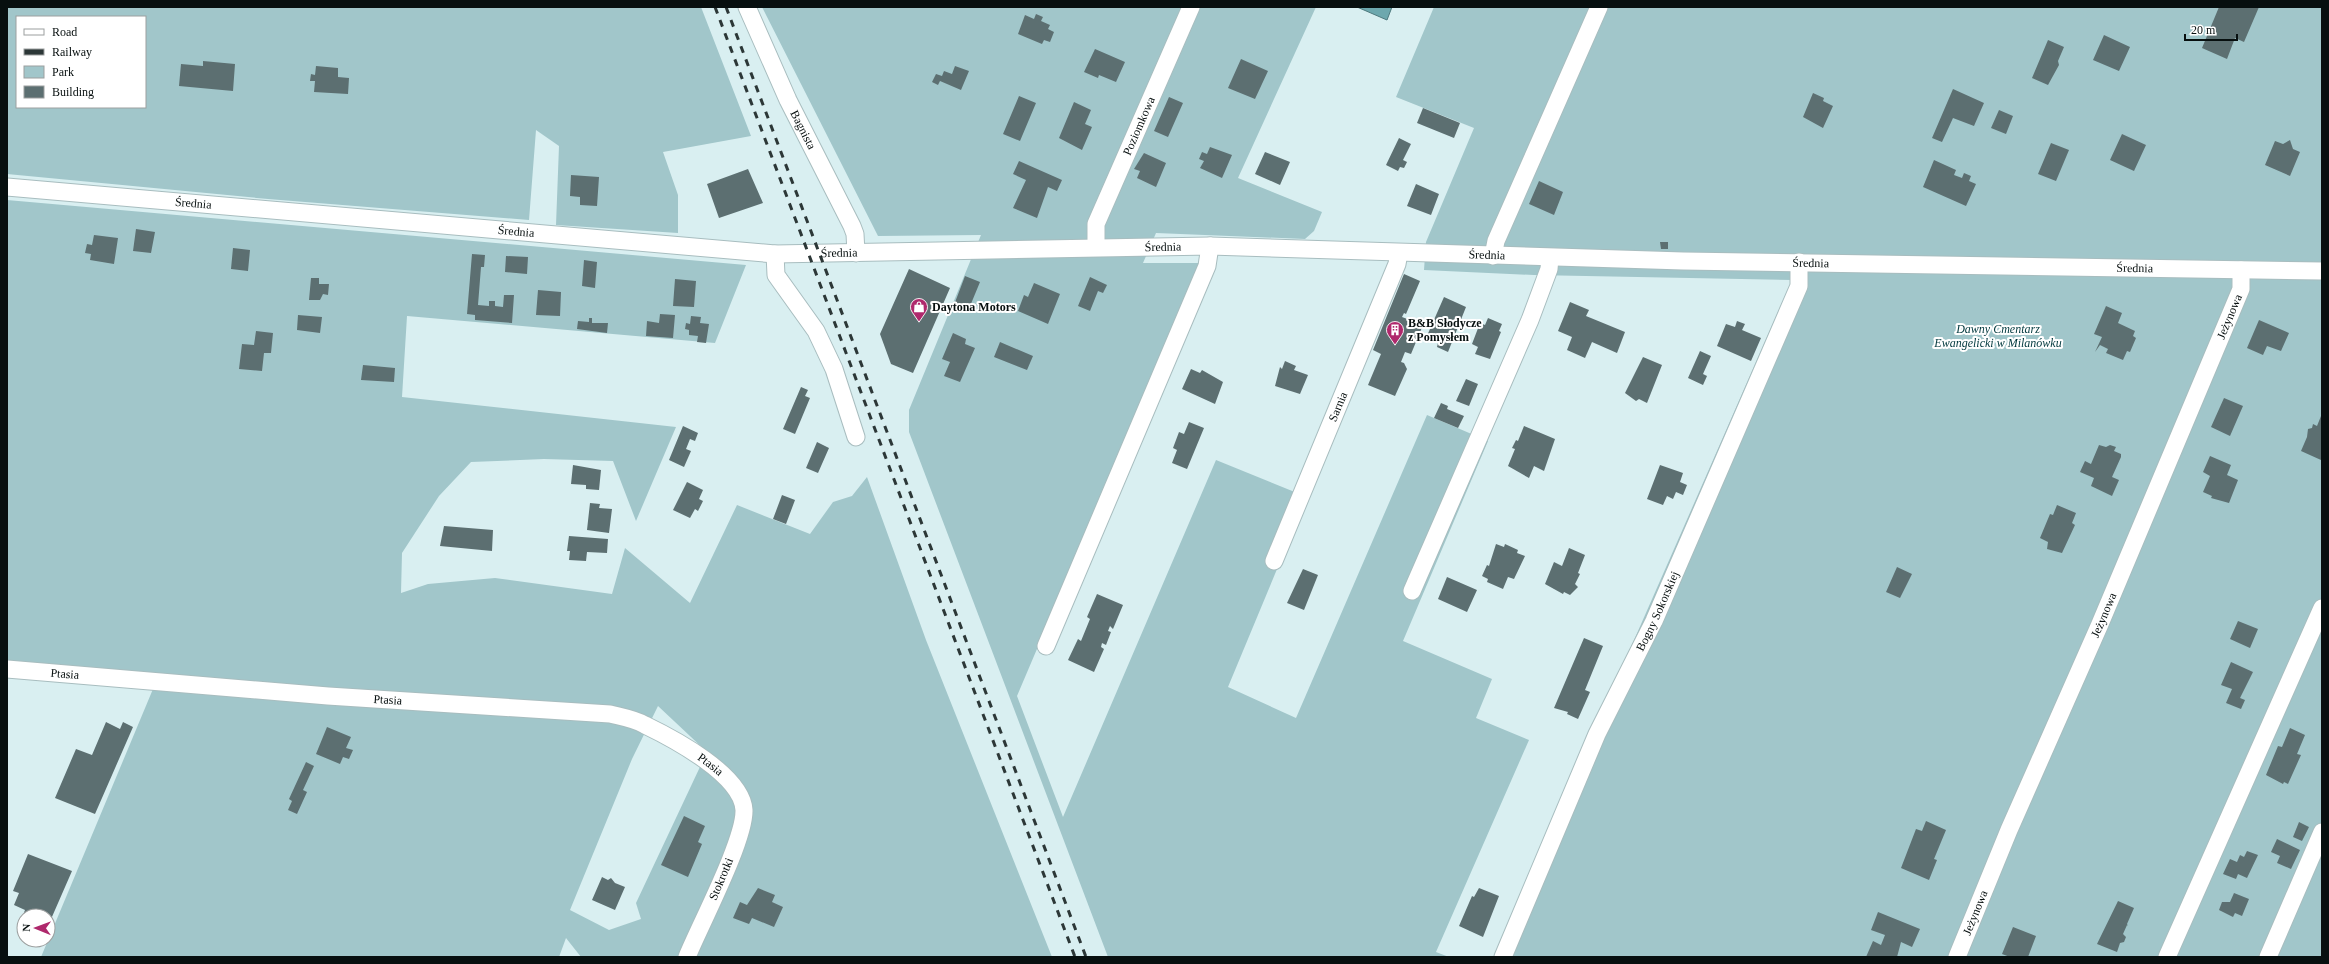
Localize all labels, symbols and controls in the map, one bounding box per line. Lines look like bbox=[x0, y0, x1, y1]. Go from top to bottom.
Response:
legend bbox=[16, 16, 146, 108]
scale bar bbox=[2185, 16, 2237, 42]
text: 20 m bbox=[2191, 23, 2216, 37]
text: Road bbox=[52, 25, 77, 39]
text: Railway bbox=[52, 45, 92, 59]
text: Park bbox=[52, 65, 74, 79]
text: Building bbox=[52, 85, 94, 99]
street label: Poziomkowa bbox=[1120, 94, 1158, 158]
street label: Bagnista bbox=[787, 108, 819, 152]
street label: Średnia bbox=[174, 195, 213, 212]
street label: Średnia bbox=[497, 223, 536, 240]
street label: Średnia bbox=[1145, 240, 1182, 254]
street label: Średnia bbox=[821, 245, 858, 260]
street label: Średnia bbox=[1468, 247, 1506, 262]
street label: Średnia bbox=[1792, 256, 1830, 270]
street label: Średnia bbox=[2116, 261, 2154, 275]
street label: Jeżynowa bbox=[2214, 291, 2245, 341]
shop icon: Daytona Motors bbox=[909, 297, 929, 322]
place label: Daytona Motors bbox=[932, 300, 1016, 314]
place label: B&B Słodycze z Pomysłem bbox=[1408, 316, 1482, 344]
building icon: B&B Słodycze z Pomysłem bbox=[1385, 320, 1405, 345]
park label: Dawny Cmentarz Ewangelicki w Milanówku bbox=[1933, 322, 2062, 350]
street label: Sarnia bbox=[1326, 389, 1350, 424]
street label: Bogny Sokorskiej bbox=[1633, 569, 1682, 653]
street label: Jeżynowa bbox=[2088, 590, 2120, 640]
street label: Ptasia bbox=[50, 666, 80, 682]
street label: Ptasia bbox=[373, 692, 403, 708]
street label: Ptasia bbox=[695, 750, 727, 779]
street label: Stokrotki bbox=[706, 855, 736, 902]
street label: Jeżynowa bbox=[1960, 887, 1991, 937]
north arrow bbox=[16, 908, 56, 948]
text: N bbox=[20, 924, 32, 932]

